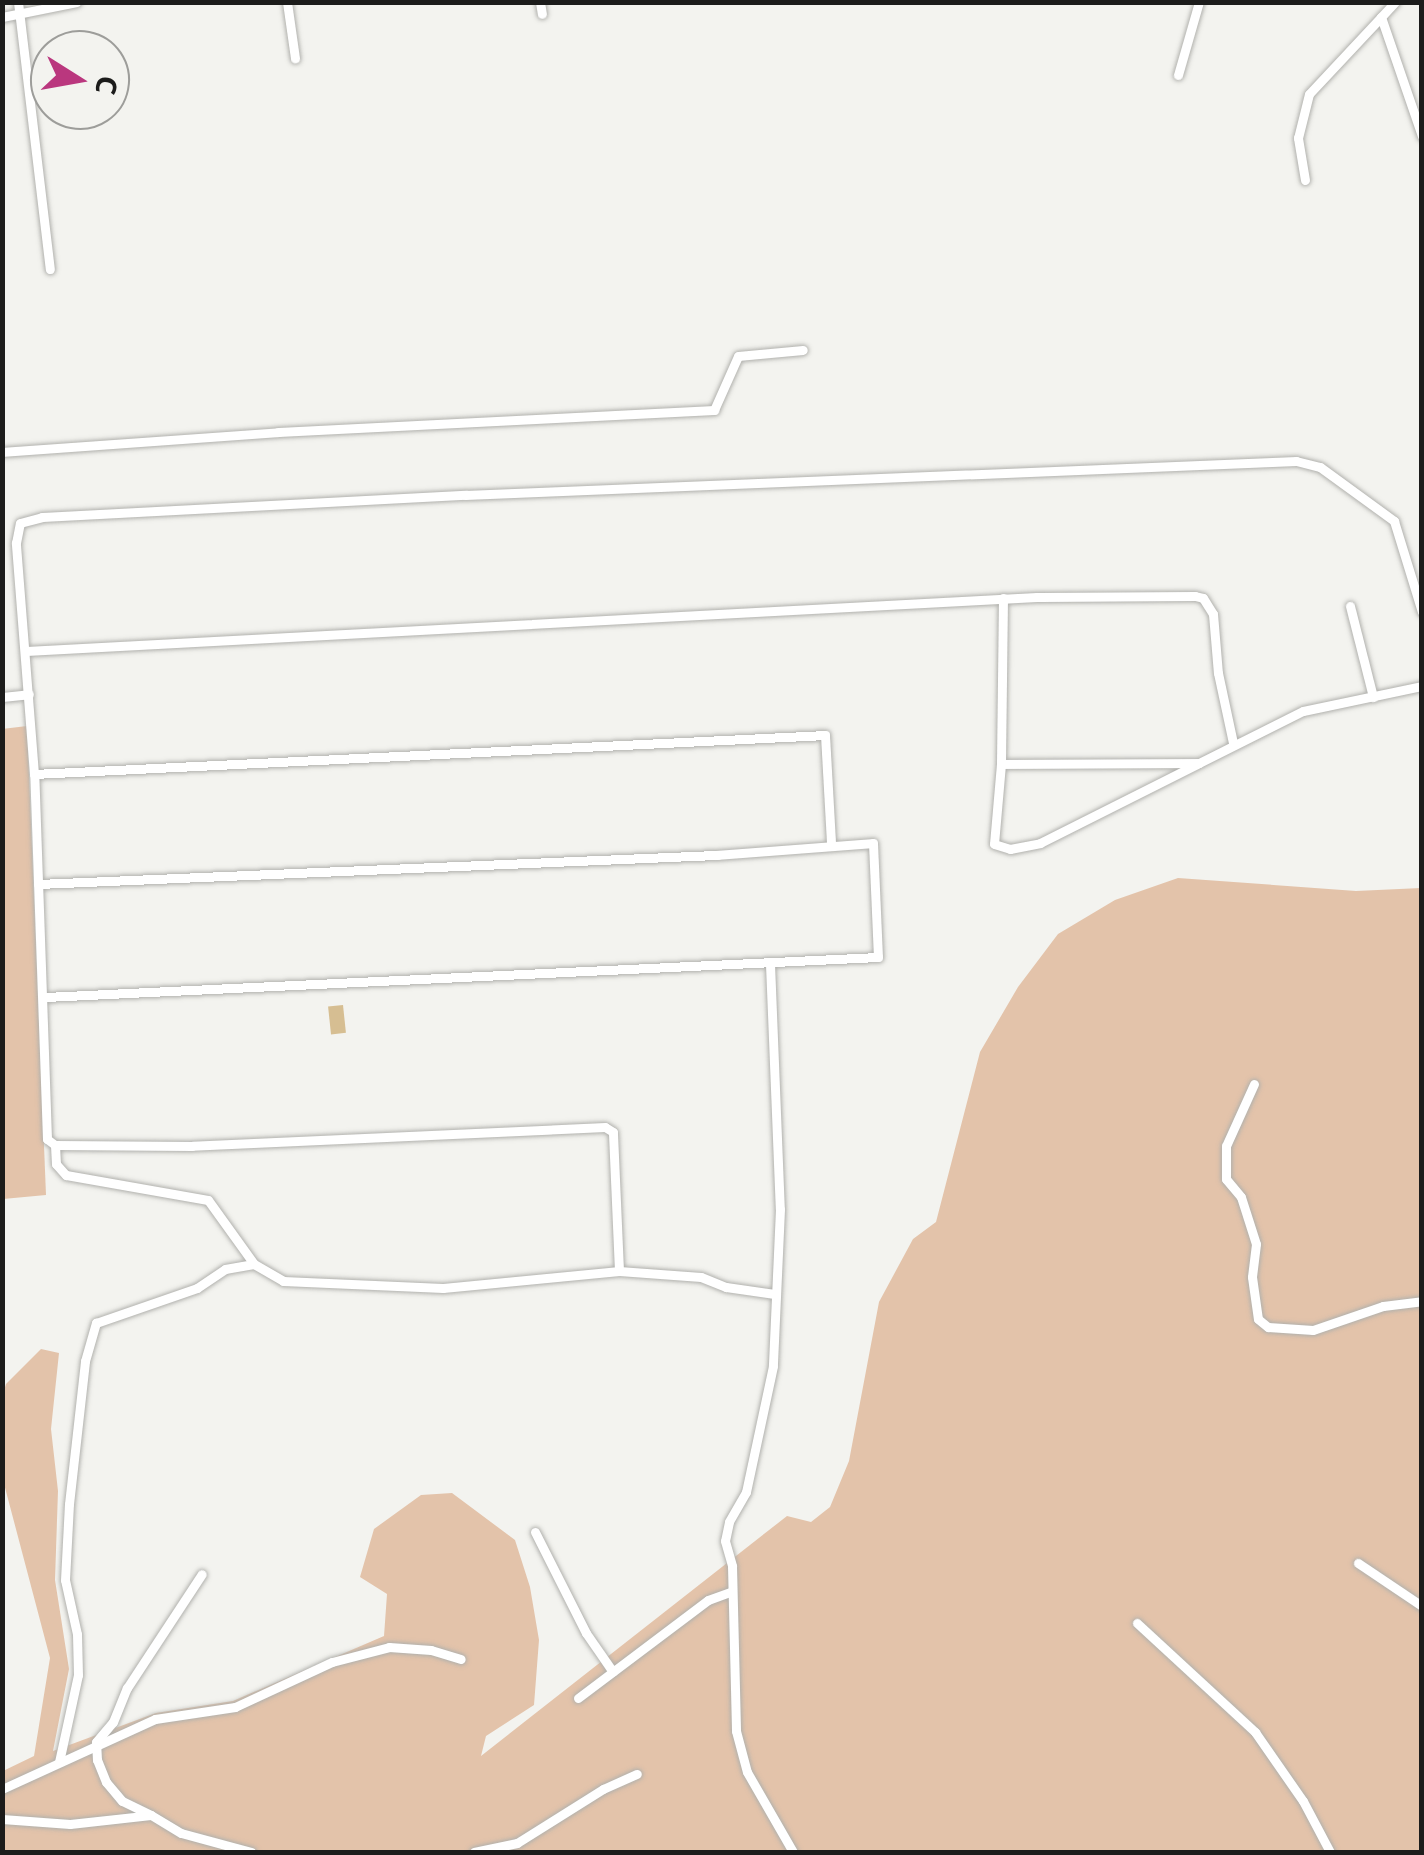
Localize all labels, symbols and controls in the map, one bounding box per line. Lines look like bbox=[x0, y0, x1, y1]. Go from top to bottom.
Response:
north arrow bbox=[30, 30, 130, 130]
text: С bbox=[87, 73, 128, 98]

